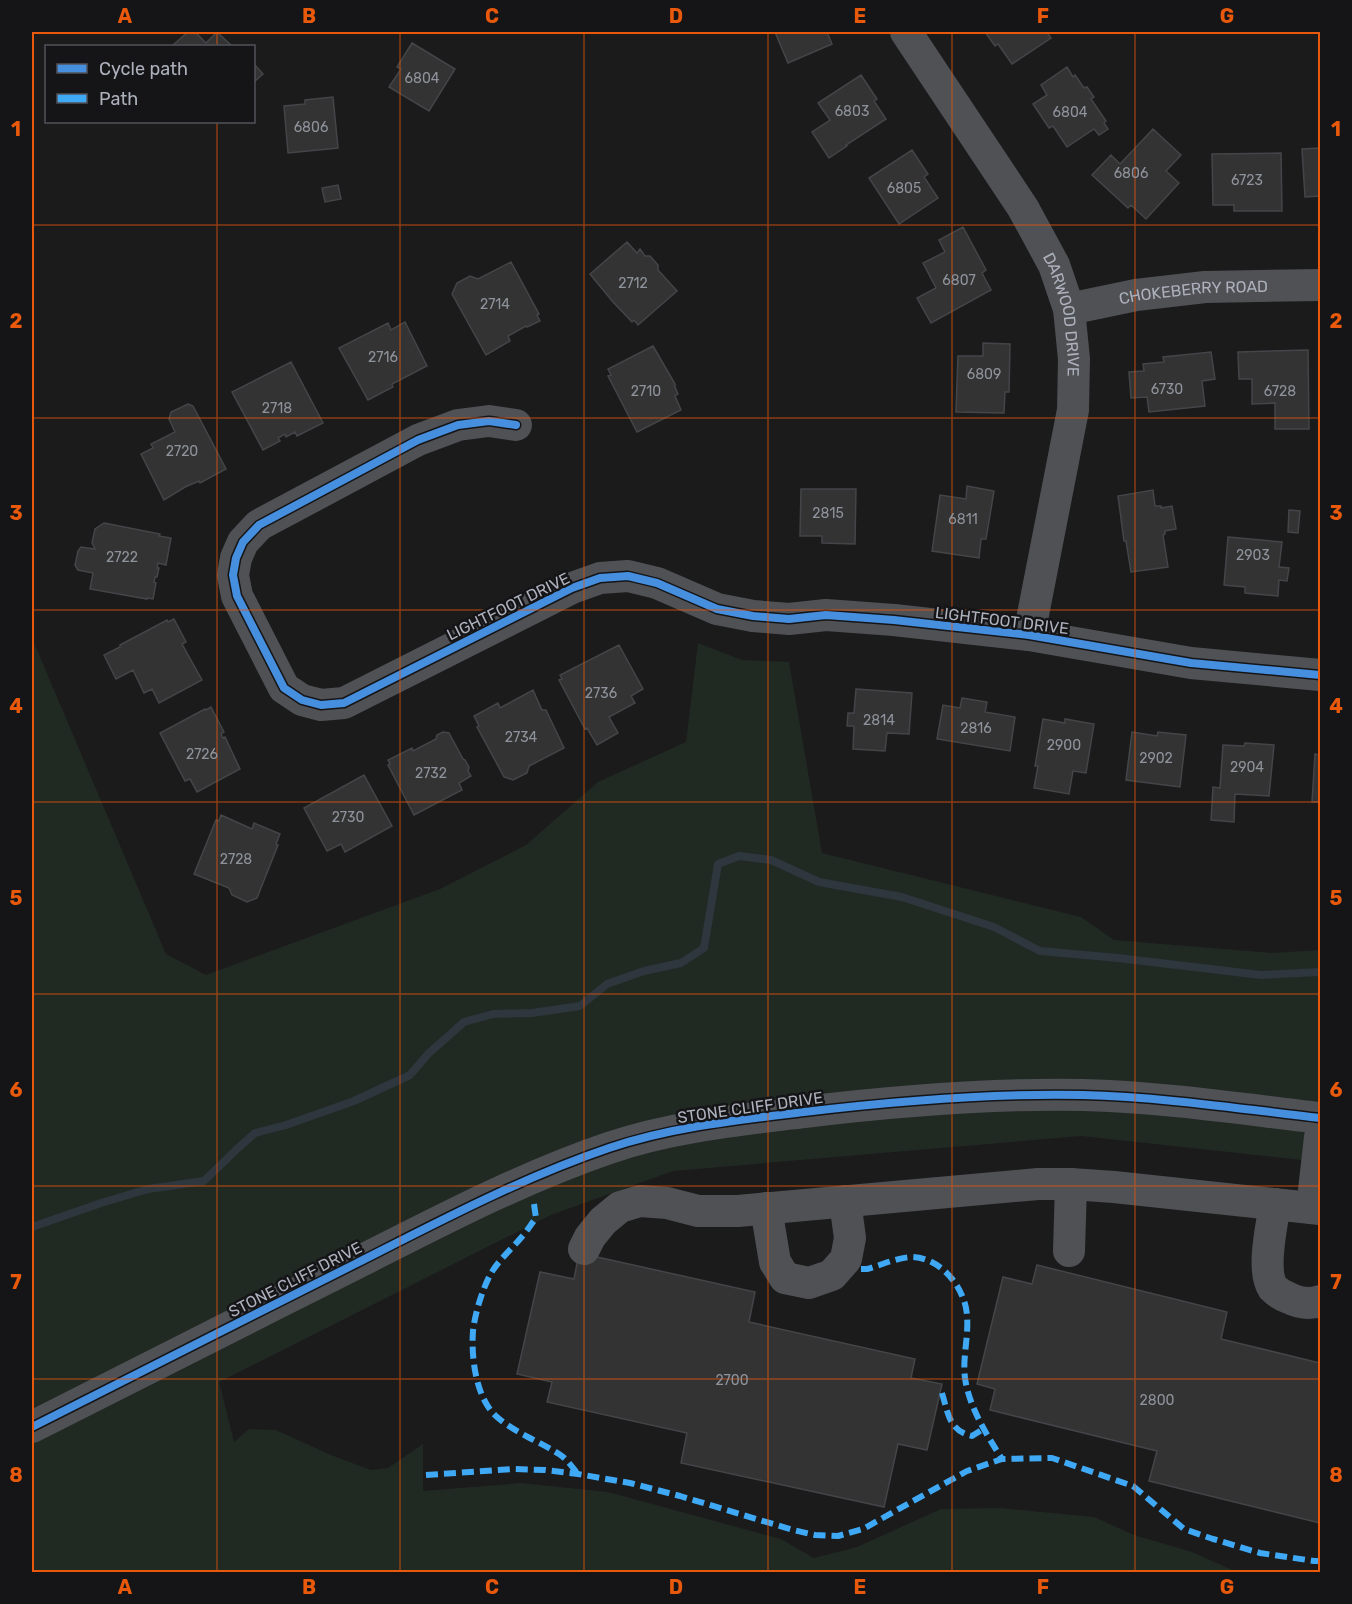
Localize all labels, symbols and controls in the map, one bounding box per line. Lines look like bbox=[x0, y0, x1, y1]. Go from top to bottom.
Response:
text: A bbox=[118, 4, 133, 28]
text: B bbox=[302, 4, 316, 28]
text: C bbox=[485, 4, 499, 28]
text: D bbox=[669, 4, 683, 28]
text: E bbox=[854, 4, 866, 28]
text: F bbox=[1037, 4, 1049, 28]
text: G bbox=[1220, 4, 1234, 28]
legend bbox=[45, 45, 255, 123]
text: Cycle path bbox=[99, 58, 188, 80]
house number: 6804 bbox=[405, 70, 440, 87]
text: Path bbox=[99, 88, 138, 110]
house number: 6803 bbox=[835, 103, 869, 120]
house number: 6804 bbox=[1053, 104, 1088, 121]
text: 1 bbox=[11, 117, 21, 141]
text: 1 bbox=[1331, 117, 1341, 141]
house number: 6806 bbox=[294, 119, 328, 136]
house number: 6806 bbox=[1114, 165, 1148, 182]
house number: 6723 bbox=[1231, 172, 1263, 189]
house number: 6805 bbox=[887, 180, 921, 197]
street label: DARWOOD DRIVE bbox=[1039, 249, 1083, 377]
house number: 6807 bbox=[942, 272, 976, 289]
house number: 2712 bbox=[618, 275, 648, 292]
street label: CHOKEBERRY ROAD bbox=[1117, 277, 1268, 308]
house number: 2714 bbox=[480, 296, 510, 313]
text: 2 bbox=[10, 309, 23, 333]
text: 2 bbox=[1330, 309, 1343, 333]
house number: 2716 bbox=[368, 349, 398, 366]
house number: 6809 bbox=[967, 366, 1001, 383]
house number: 6730 bbox=[1151, 381, 1183, 398]
house number: 2710 bbox=[631, 383, 661, 400]
house number: 6728 bbox=[1264, 383, 1296, 400]
house number: 2718 bbox=[262, 400, 292, 417]
house number: 2720 bbox=[166, 443, 198, 460]
text: 3 bbox=[9, 501, 23, 525]
text: 3 bbox=[1329, 501, 1343, 525]
house number: 2815 bbox=[812, 505, 844, 522]
house number: 6811 bbox=[948, 511, 978, 528]
house number: 2903 bbox=[1236, 547, 1270, 564]
house number: 2722 bbox=[106, 549, 138, 566]
street label: LIGHTFOOT DRIVE bbox=[444, 568, 573, 644]
street label: LIGHTFOOT DRIVE bbox=[934, 603, 1070, 638]
house number: 2736 bbox=[585, 685, 617, 702]
text: 4 bbox=[9, 694, 23, 718]
text: 4 bbox=[1329, 694, 1343, 718]
house number: 2814 bbox=[863, 712, 895, 729]
house number: 2816 bbox=[960, 720, 992, 737]
house number: 2734 bbox=[505, 729, 538, 746]
house number: 2900 bbox=[1047, 737, 1081, 754]
house number: 2726 bbox=[186, 746, 218, 763]
house number: 2902 bbox=[1139, 750, 1173, 767]
house number: 2904 bbox=[1230, 759, 1264, 776]
house number: 2732 bbox=[415, 765, 447, 782]
house number: 2730 bbox=[332, 809, 364, 826]
house number: 2728 bbox=[220, 851, 252, 868]
text: 5 bbox=[10, 886, 23, 910]
text: 5 bbox=[1330, 886, 1343, 910]
text: 6 bbox=[9, 1078, 23, 1102]
text: 6 bbox=[1329, 1078, 1343, 1102]
street label: STONE CLIFF DRIVE bbox=[676, 1088, 824, 1127]
street label: STONE CLIFF DRIVE bbox=[225, 1238, 365, 1321]
text: 7 bbox=[10, 1270, 22, 1294]
text: 7 bbox=[1330, 1270, 1342, 1294]
house number: 2700 bbox=[715, 1372, 749, 1389]
house number: 2800 bbox=[1140, 1392, 1175, 1409]
text: 8 bbox=[9, 1463, 23, 1487]
text: 8 bbox=[1329, 1463, 1343, 1487]
text: A bbox=[118, 1575, 133, 1599]
text: B bbox=[302, 1575, 316, 1599]
text: C bbox=[485, 1575, 499, 1599]
text: D bbox=[669, 1575, 683, 1599]
text: E bbox=[854, 1575, 866, 1599]
text: F bbox=[1037, 1575, 1049, 1599]
text: G bbox=[1220, 1575, 1234, 1599]

